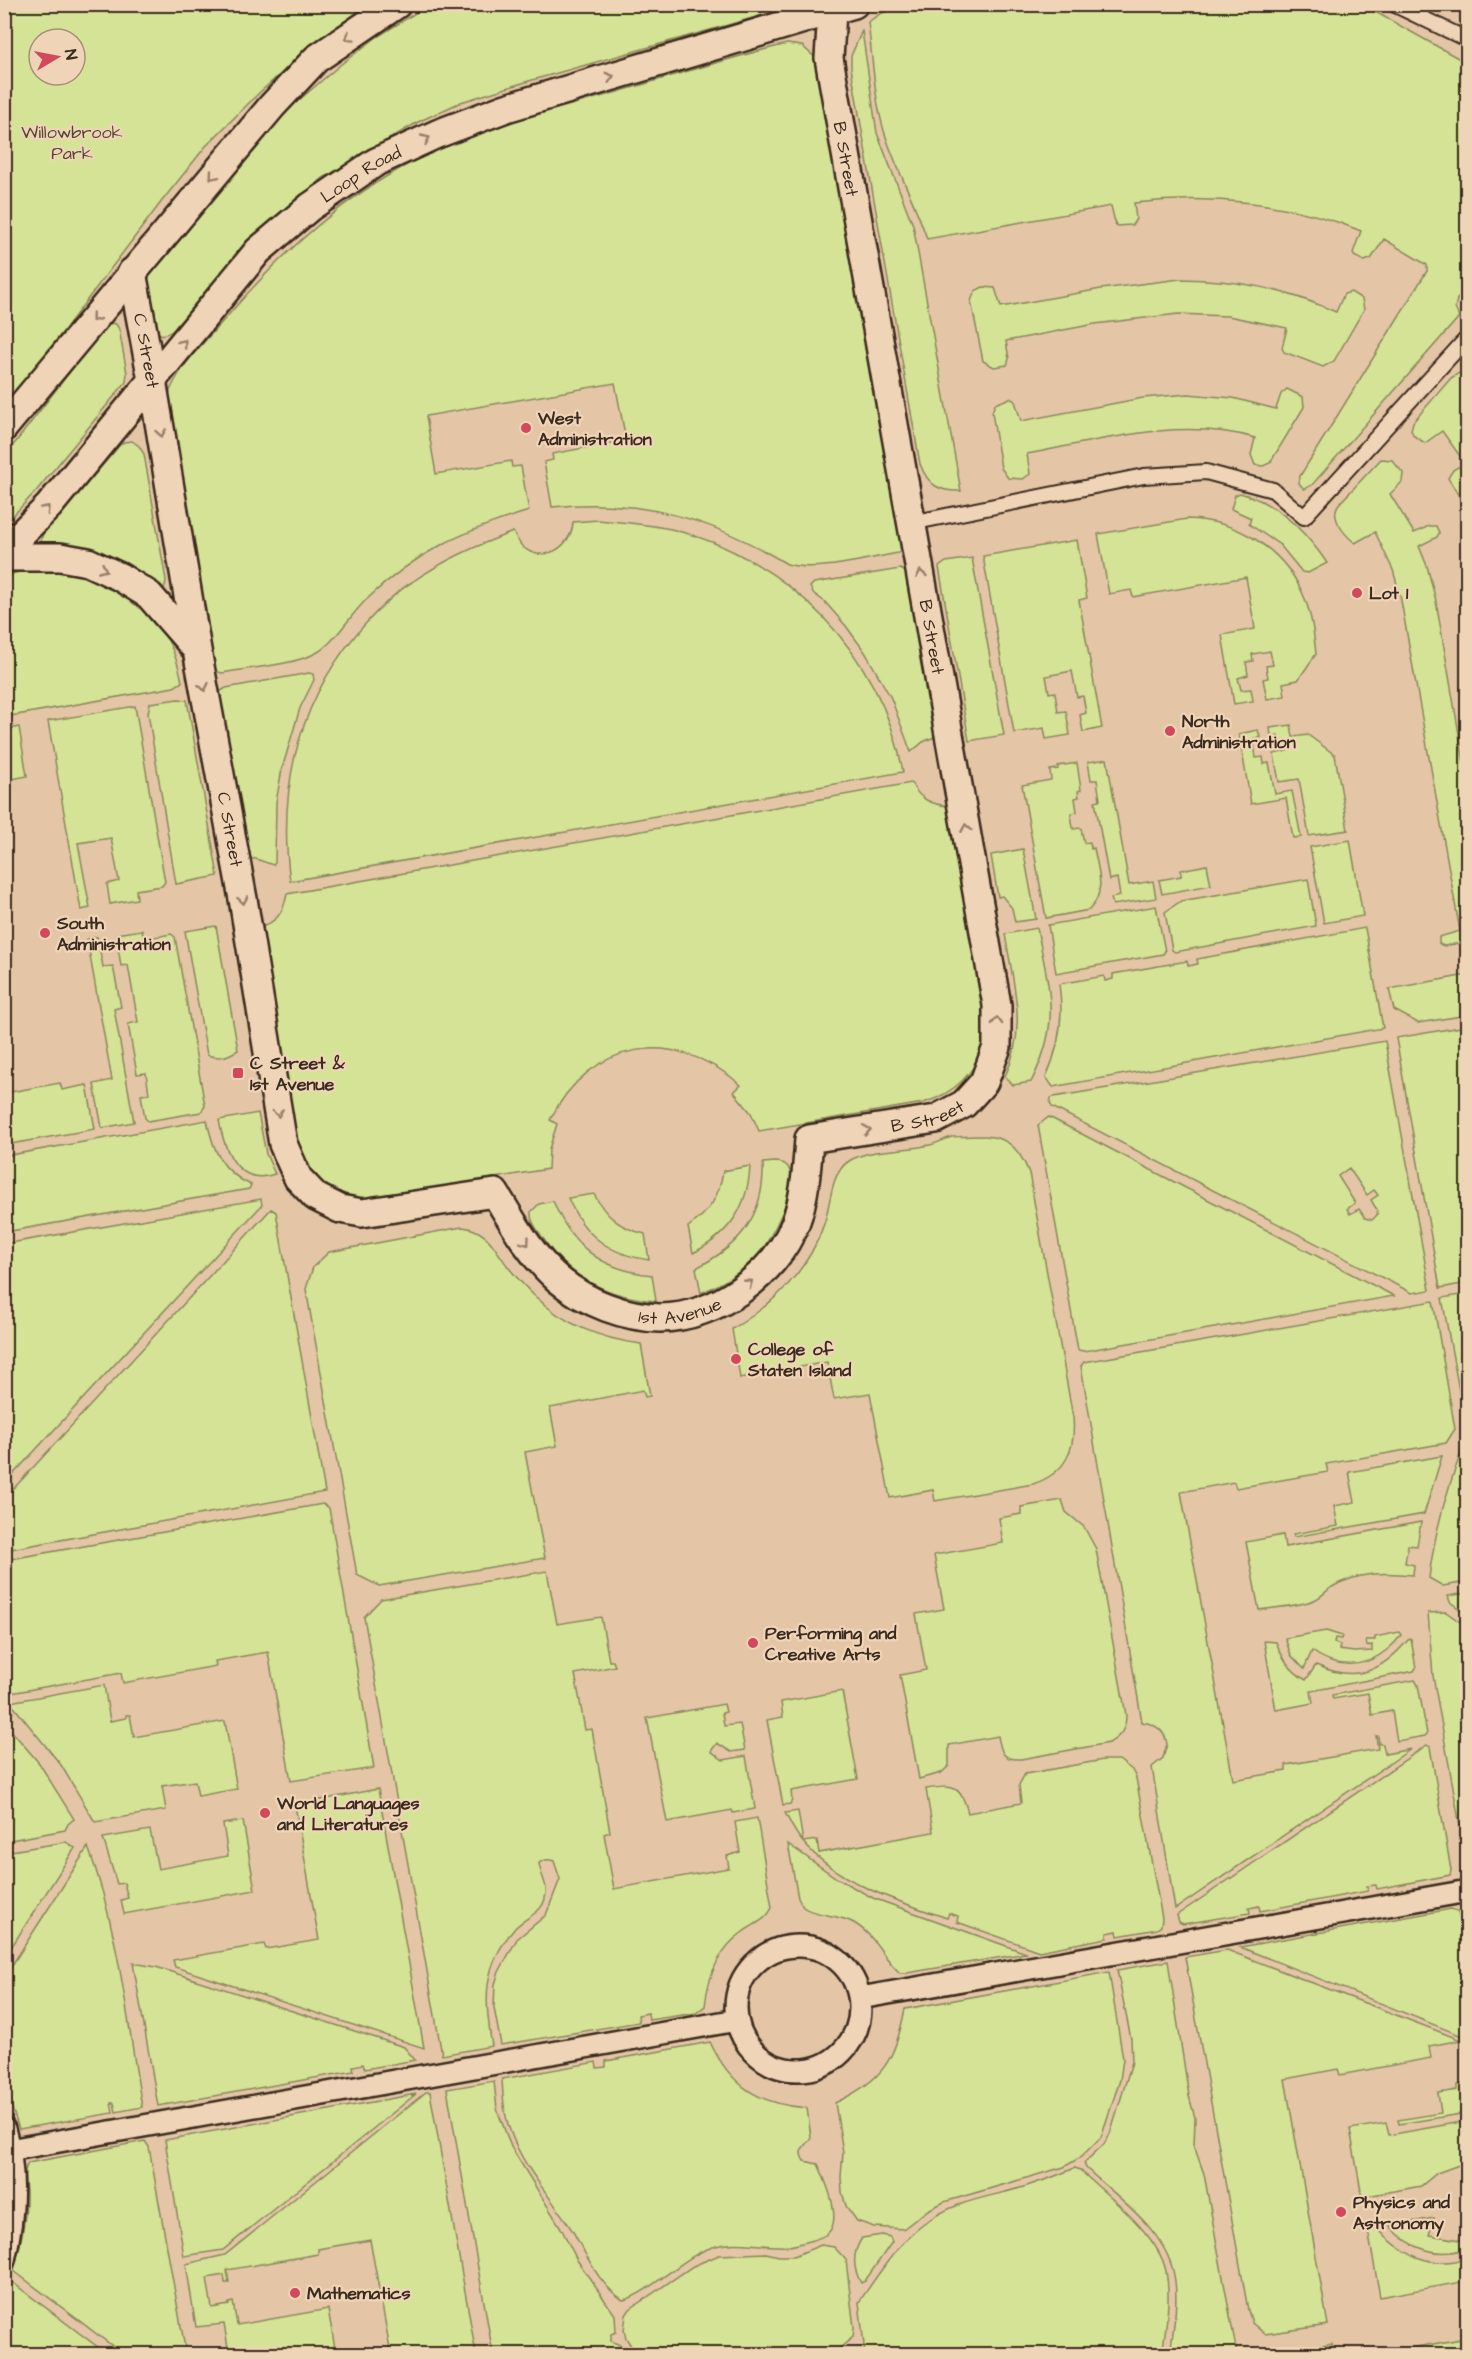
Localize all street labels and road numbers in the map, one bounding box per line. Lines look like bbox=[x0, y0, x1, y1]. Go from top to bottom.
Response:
street label: B Street bbox=[827, 120, 865, 199]
street label: Loop Road bbox=[316, 140, 405, 209]
street label: C Street bbox=[127, 311, 165, 391]
street label: B Street bbox=[913, 598, 951, 677]
street label: C Street bbox=[210, 790, 249, 870]
street label: B Street bbox=[889, 1094, 969, 1139]
street label: 1st Avenue bbox=[637, 1291, 726, 1331]

